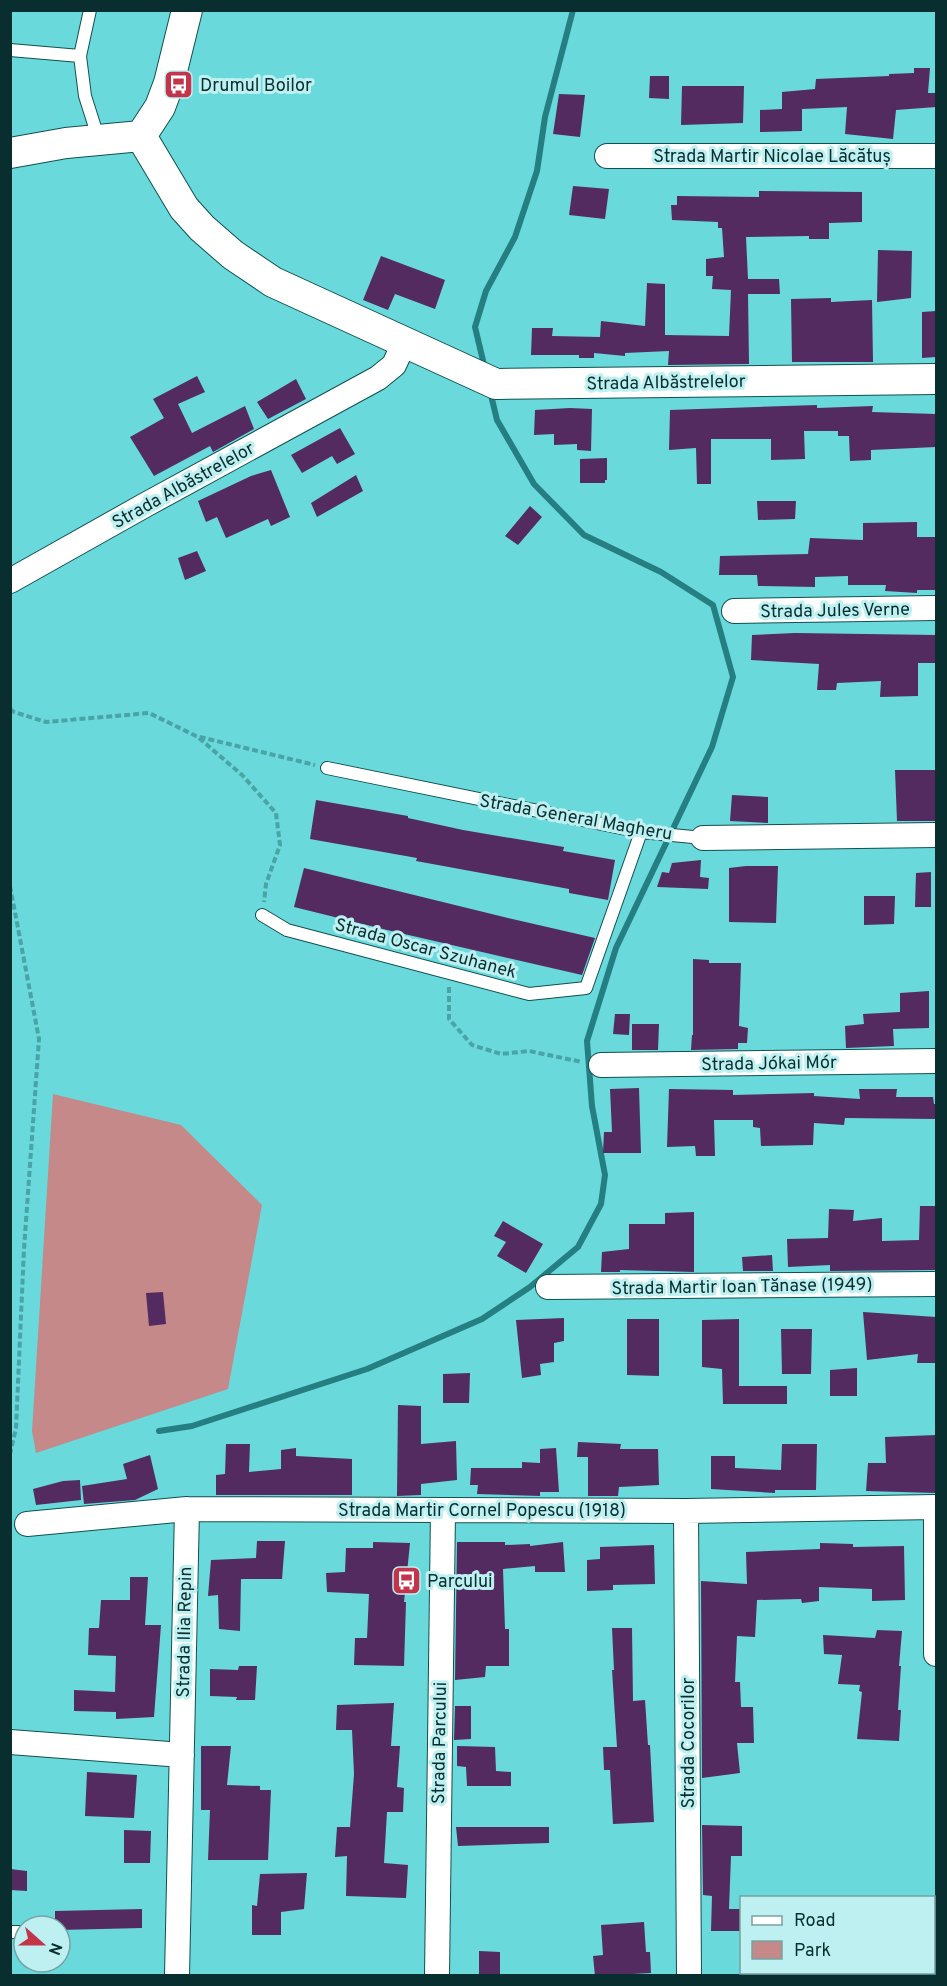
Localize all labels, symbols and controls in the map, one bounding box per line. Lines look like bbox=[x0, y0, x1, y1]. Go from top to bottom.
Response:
bus stop icon: Drumul Boilor bbox=[163, 69, 195, 101]
place label: Drumul Boilor bbox=[200, 75, 312, 98]
street label: Strada Martir Nicolae Lăcătuș bbox=[653, 146, 891, 169]
street label: Strada Albăstrelelor bbox=[586, 371, 746, 396]
street label: Strada Albăstrelelor bbox=[108, 438, 259, 535]
street label: Strada Jules Verne bbox=[760, 599, 910, 624]
street label: Strada General Magheru bbox=[477, 790, 674, 847]
street label: Strada Oscar Szuhanek bbox=[332, 914, 519, 985]
street label: Strada Jókai Mór bbox=[701, 1052, 837, 1077]
street label: Strada Martir Ioan Tănase (1949) bbox=[611, 1274, 873, 1301]
street label: Strada Martir Cornel Popescu (1918) bbox=[338, 1500, 626, 1523]
bus stop icon: Parcului bbox=[390, 1565, 422, 1597]
street label: Strada Ilia Repin bbox=[173, 1566, 198, 1698]
place label: Parcului bbox=[427, 1571, 493, 1594]
street label: Strada Cocorilor bbox=[678, 1677, 701, 1809]
street label: Strada Parcului bbox=[428, 1682, 453, 1804]
legend bbox=[740, 1896, 935, 1974]
text: Road bbox=[794, 1910, 836, 1933]
north arrow bbox=[12, 1914, 72, 1974]
text: N bbox=[43, 1940, 66, 1958]
text: Park bbox=[794, 1940, 831, 1963]

